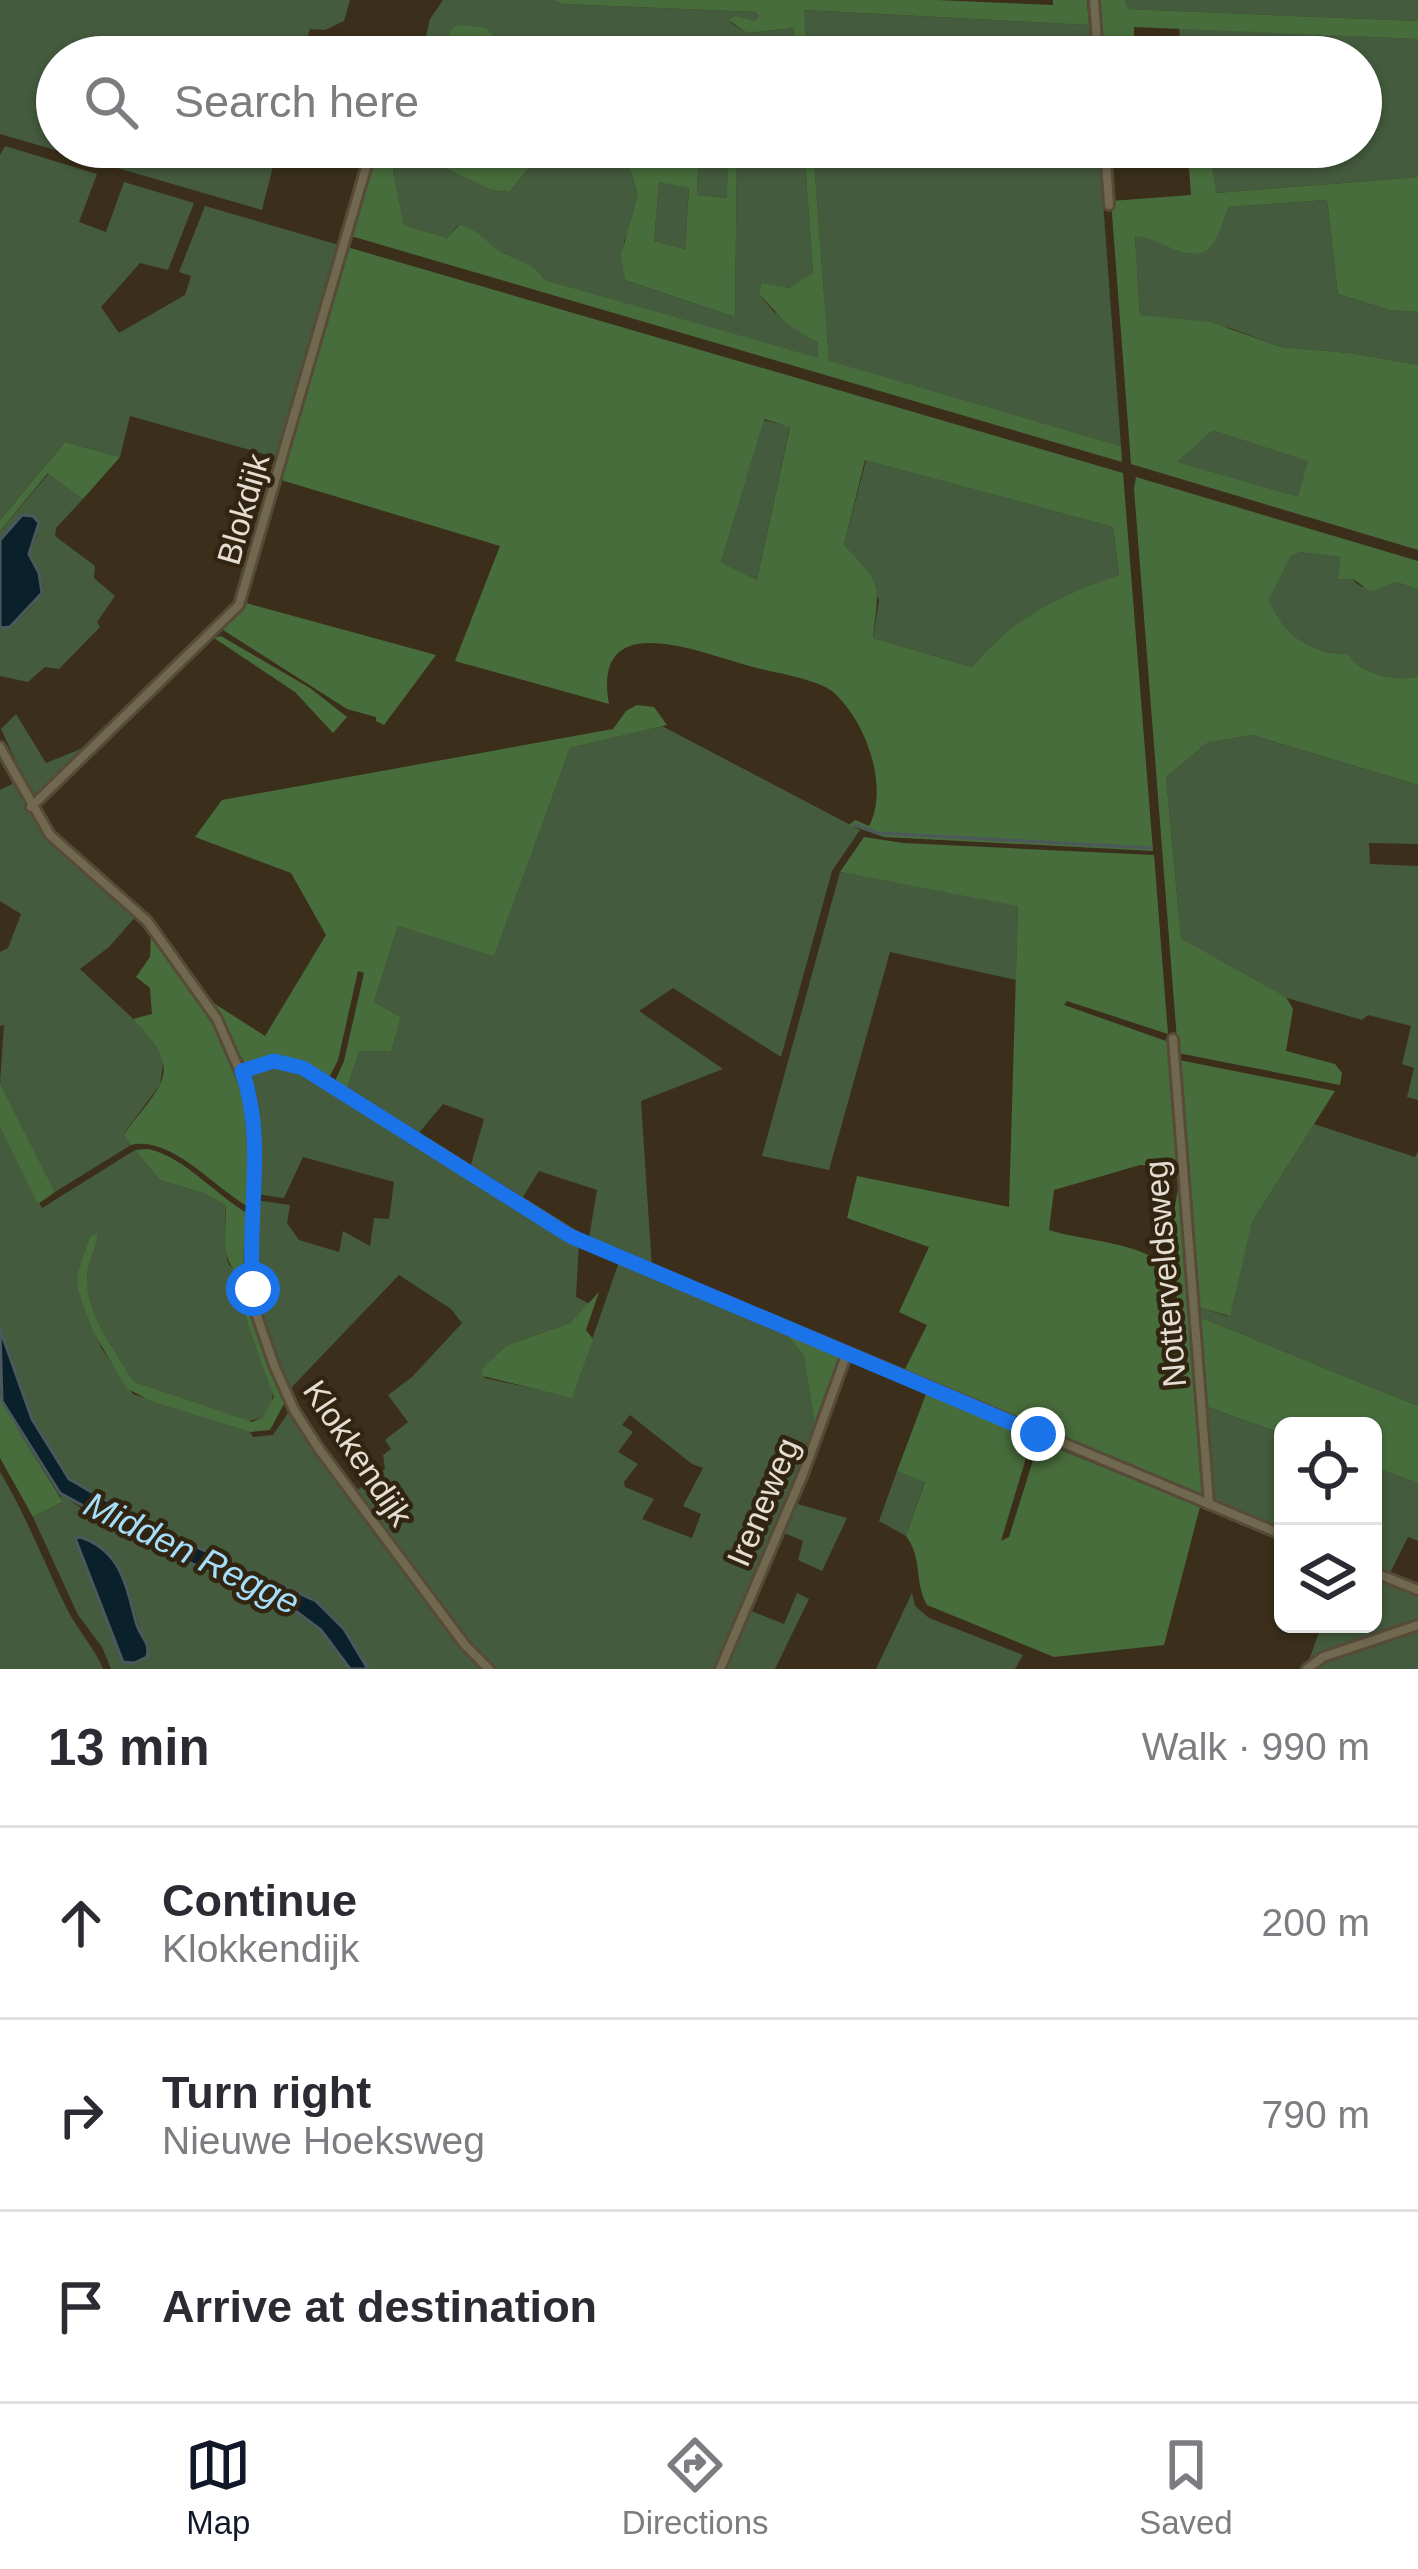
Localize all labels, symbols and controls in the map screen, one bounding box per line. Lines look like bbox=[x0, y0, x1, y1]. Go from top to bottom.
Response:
search box bbox=[36, 36, 1382, 168]
icon: search bbox=[78, 69, 144, 135]
text: Search here bbox=[174, 76, 419, 127]
street label: Blokdijk bbox=[210, 449, 277, 569]
street label: Notterveldsweg bbox=[1137, 1159, 1193, 1389]
route start bbox=[226, 1262, 280, 1316]
street label: Klokkendijk bbox=[296, 1373, 420, 1533]
route end bbox=[1011, 1407, 1065, 1461]
map controls bbox=[1274, 1417, 1382, 1633]
button: locate bbox=[1274, 1417, 1382, 1525]
street label: Ireneweg bbox=[719, 1432, 807, 1572]
water label: Midden Regge bbox=[78, 1483, 306, 1623]
button: layers bbox=[1274, 1525, 1382, 1633]
text: 13 min bbox=[48, 1719, 210, 1776]
text: Walk · 990 m bbox=[1142, 1725, 1370, 1768]
text: Continue bbox=[162, 1875, 357, 1926]
icon: ahead bbox=[48, 1890, 114, 1956]
text: 200 m bbox=[1262, 1901, 1370, 1944]
text: Klokkendijk bbox=[162, 1927, 359, 1970]
text: Turn right bbox=[162, 2067, 371, 2118]
icon: right bbox=[48, 2082, 114, 2148]
text: 790 m bbox=[1262, 2093, 1370, 2136]
text: Nieuwe Hoeksweg bbox=[162, 2119, 485, 2162]
icon: arrive bbox=[48, 2274, 114, 2340]
text: Arrive at destination bbox=[162, 2281, 597, 2332]
tab: Map bbox=[185, 2432, 251, 2542]
tab: Directions bbox=[622, 2432, 769, 2542]
tab: Saved bbox=[1139, 2432, 1233, 2542]

